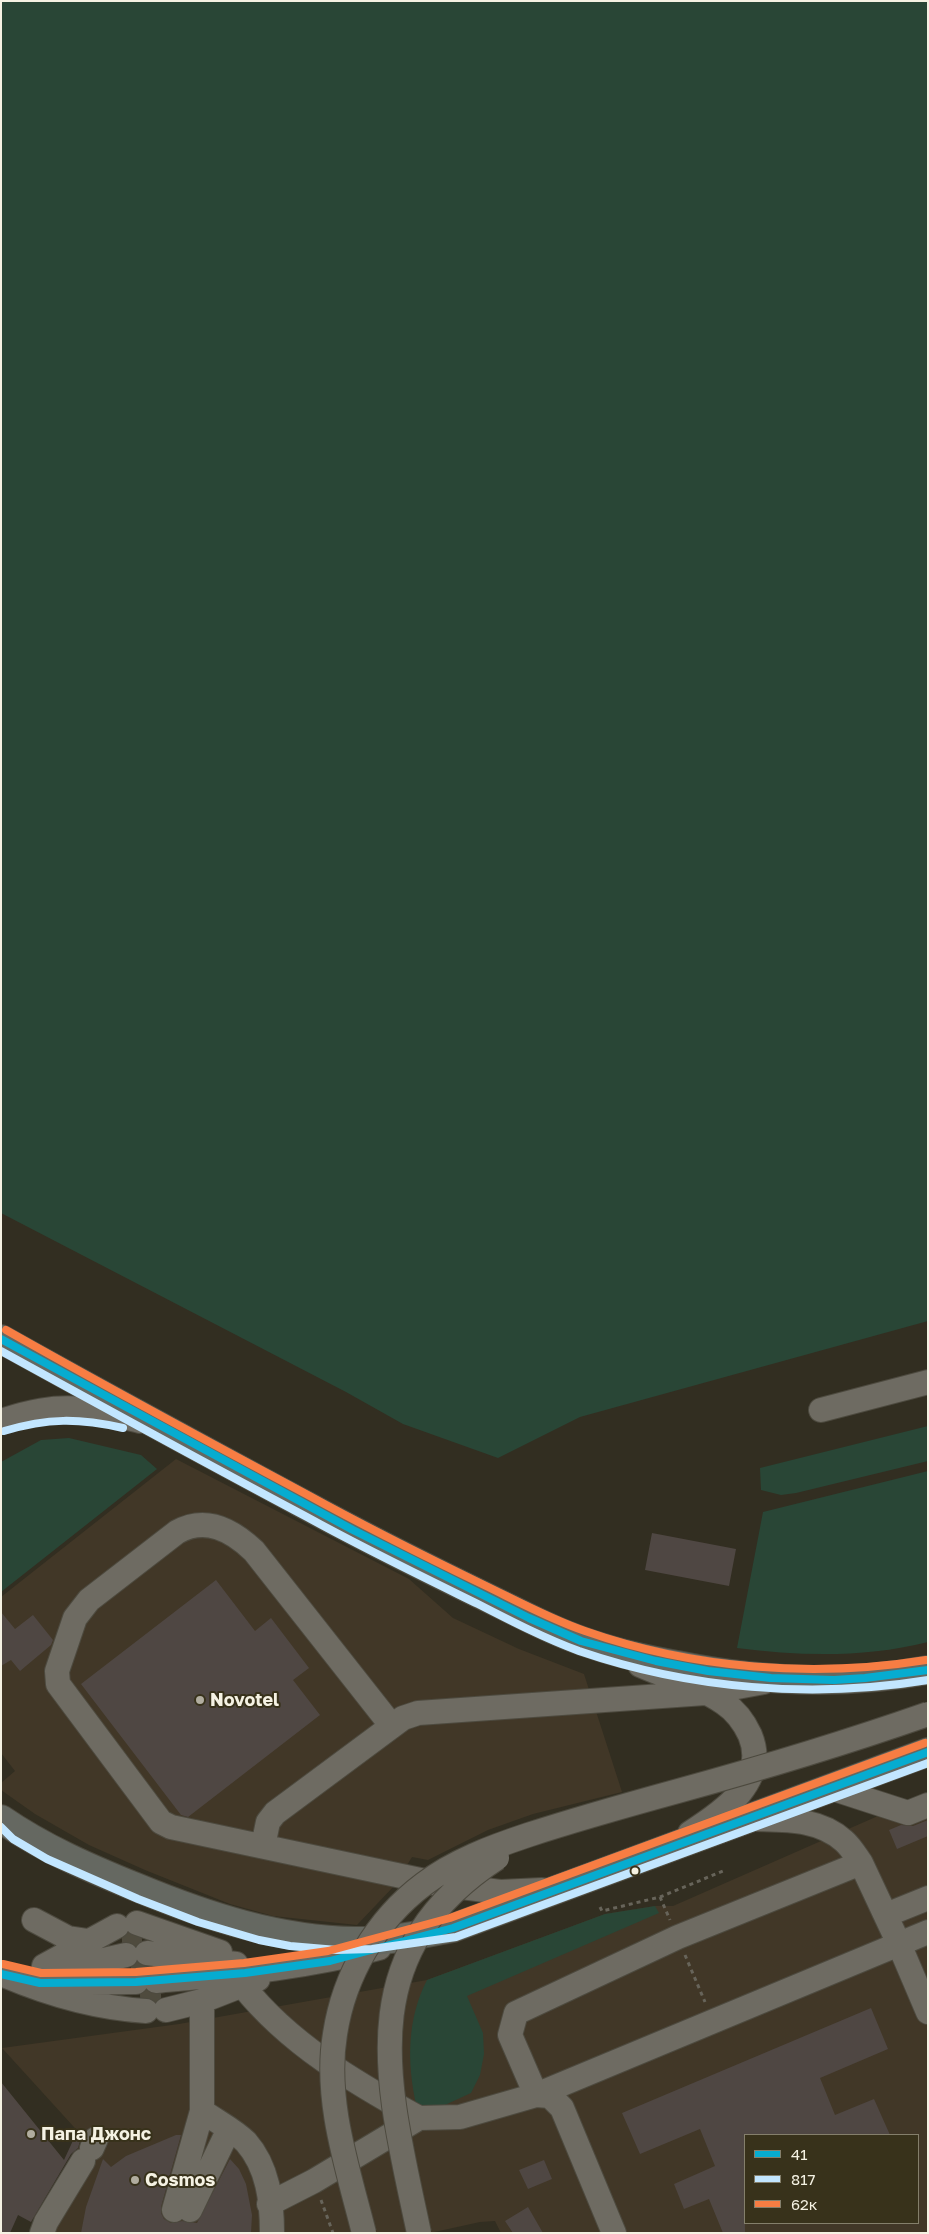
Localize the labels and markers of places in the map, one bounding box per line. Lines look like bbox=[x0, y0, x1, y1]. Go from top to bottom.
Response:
place label: Novotel bbox=[210, 1689, 279, 1711]
marker: Novotel bbox=[194, 1694, 206, 1706]
unlabelled marker bbox=[630, 1866, 640, 1876]
place label: Папа Джонс bbox=[41, 2123, 151, 2145]
marker: Папа Джонс bbox=[25, 2128, 37, 2140]
place label: Cosmos bbox=[145, 2169, 215, 2191]
marker: Cosmos bbox=[129, 2174, 141, 2186]

